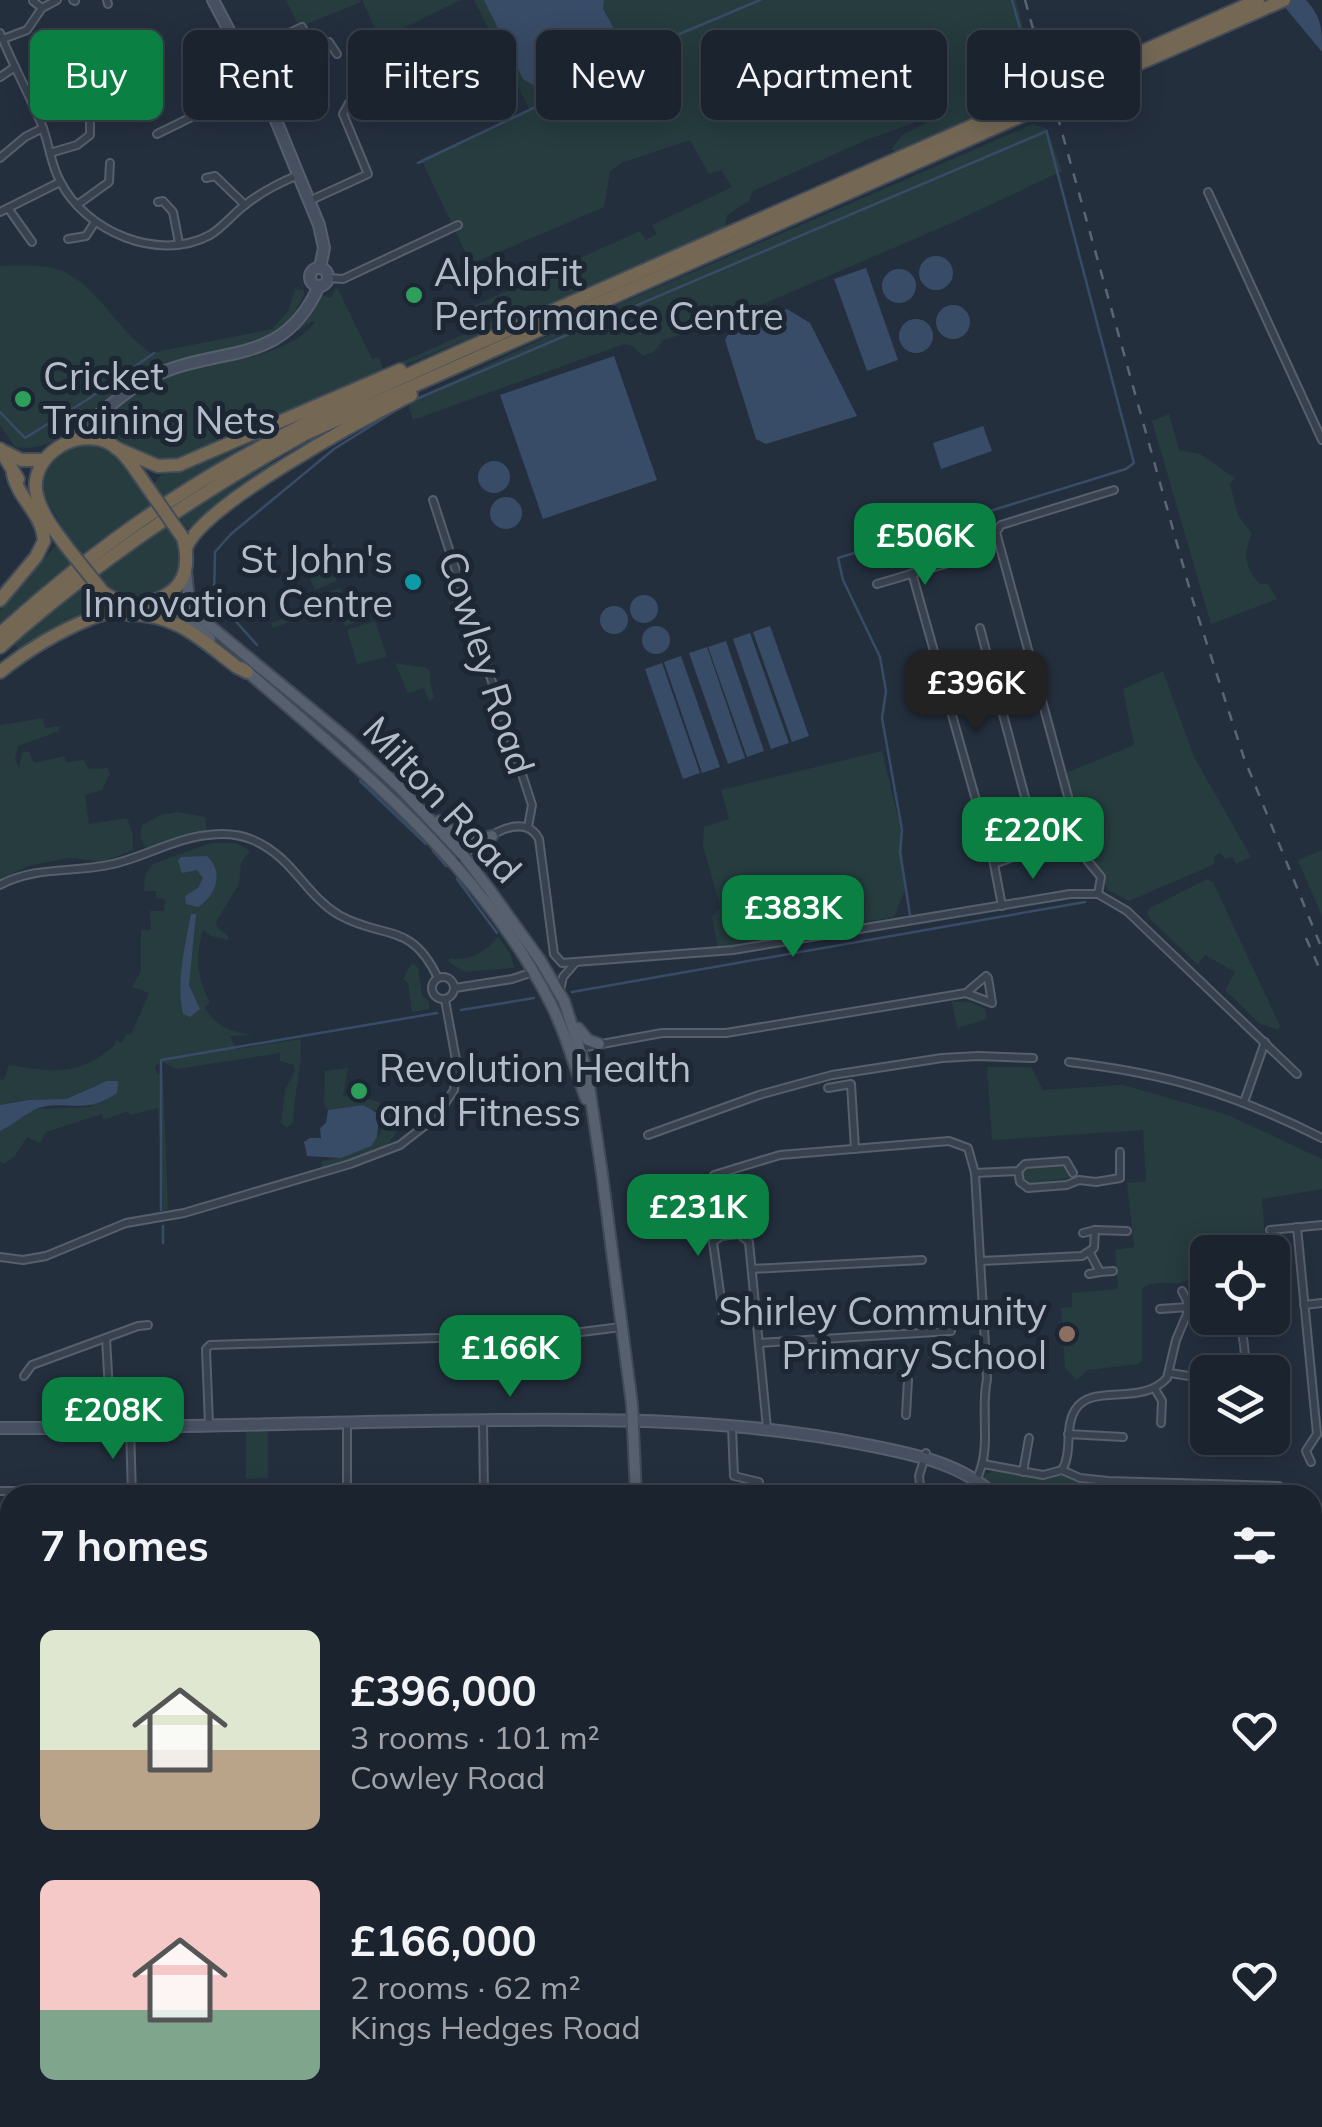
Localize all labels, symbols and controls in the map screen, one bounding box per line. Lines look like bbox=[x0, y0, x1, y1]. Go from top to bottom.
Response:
chip: Buy bbox=[30, 30, 163, 120]
chip: Rent bbox=[183, 30, 328, 120]
chip: Filters bbox=[348, 30, 516, 120]
chip: New bbox=[536, 30, 681, 120]
chip: Apartment bbox=[701, 30, 947, 120]
chip: House bbox=[967, 30, 1140, 120]
place label: AlphaFit Performance Centre bbox=[434, 248, 784, 340]
marker: AlphaFit Performance Centre bbox=[403, 284, 425, 306]
place label: Cricket Training Nets bbox=[43, 352, 276, 444]
marker: Cricket Training Nets bbox=[12, 388, 34, 410]
pin: £506K bbox=[855, 503, 995, 588]
text: £506K bbox=[876, 515, 974, 555]
place label: St John's Innovation Centre bbox=[83, 535, 393, 627]
street label: Cowley Road bbox=[428, 545, 546, 780]
marker: St John's Innovation Centre bbox=[402, 571, 424, 593]
pin: £396K bbox=[906, 650, 1046, 735]
text: £396K bbox=[927, 662, 1025, 702]
street label: Milton Road bbox=[353, 706, 532, 893]
pin: £220K bbox=[963, 797, 1103, 882]
text: £220K bbox=[984, 809, 1082, 849]
pin: £383K bbox=[723, 875, 863, 960]
text: £383K bbox=[744, 887, 842, 927]
place label: Revolution Health and Fitness bbox=[379, 1044, 691, 1136]
marker: Revolution Health and Fitness bbox=[348, 1080, 370, 1102]
pin: £231K bbox=[628, 1174, 768, 1259]
text: £231K bbox=[649, 1186, 747, 1226]
map controls bbox=[1190, 1235, 1290, 1455]
button: locate bbox=[1190, 1235, 1290, 1335]
place label: Shirley Community Primary School bbox=[719, 1287, 1047, 1379]
pin: £166K bbox=[440, 1315, 580, 1400]
marker: Shirley Community Primary School bbox=[1056, 1323, 1078, 1345]
text: £166K bbox=[461, 1327, 559, 1367]
button: layers bbox=[1190, 1355, 1290, 1455]
pin: £208K bbox=[43, 1377, 183, 1462]
text: £208K bbox=[64, 1389, 162, 1429]
icon: filters bbox=[1227, 1518, 1282, 1573]
text: 7 homes bbox=[40, 1519, 209, 1572]
text: £396,000 bbox=[350, 1664, 537, 1717]
icon: home bbox=[120, 1670, 240, 1790]
icon: heart bbox=[1227, 1703, 1282, 1758]
text: 3 rooms · 101 m² bbox=[350, 1717, 600, 1757]
text: Cowley Road bbox=[350, 1757, 545, 1797]
text: £166,000 bbox=[350, 1914, 537, 1967]
icon: home bbox=[120, 1920, 240, 2040]
icon: heart bbox=[1227, 1953, 1282, 2008]
text: 2 rooms · 62 m² bbox=[350, 1967, 581, 2007]
text: Kings Hedges Road bbox=[350, 2007, 641, 2047]

